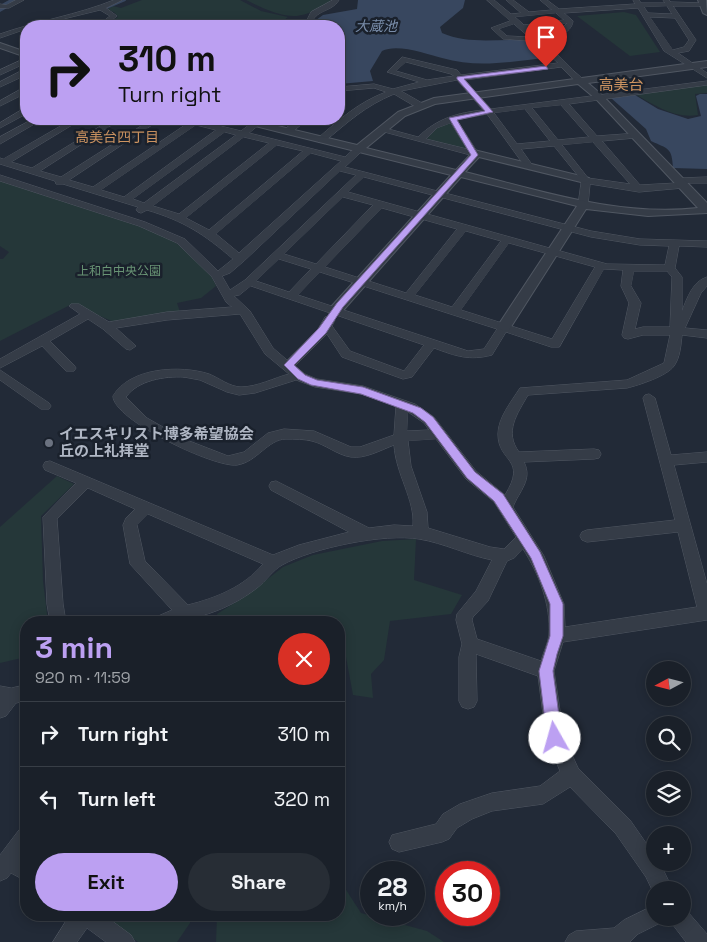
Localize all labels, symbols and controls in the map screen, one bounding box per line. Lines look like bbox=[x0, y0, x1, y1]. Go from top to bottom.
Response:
pin bbox=[525, 16, 567, 67]
water label: 大蔵池 bbox=[355, 17, 399, 35]
icon: arrive bbox=[532, 23, 560, 51]
text: 310 m bbox=[118, 37, 216, 81]
icon: right bbox=[35, 40, 100, 105]
district label: 高美台 bbox=[598, 75, 644, 94]
text: Turn right bbox=[118, 80, 221, 108]
district label: 高美台四丁目 bbox=[75, 128, 159, 146]
park label: 上和白中央公園 bbox=[77, 263, 161, 279]
place label: イエスキリスト博多希望協会 丘の上礼拝堂 bbox=[59, 424, 254, 460]
marker: イエスキリスト博多希望協会 丘の上礼拝堂 bbox=[43, 437, 55, 449]
text: 3 min bbox=[35, 628, 113, 667]
button: close bbox=[278, 633, 330, 685]
north arrow bbox=[646, 661, 691, 706]
map controls bbox=[646, 661, 691, 926]
text: 920 m · 11:59 bbox=[35, 667, 131, 688]
position arrow bbox=[528, 711, 580, 763]
button: search bbox=[646, 716, 691, 761]
icon: right bbox=[35, 720, 63, 748]
text: Turn right bbox=[78, 722, 168, 747]
text: 310 m bbox=[277, 722, 330, 747]
button: layers bbox=[646, 771, 691, 816]
icon: left bbox=[35, 785, 63, 813]
text: Turn left bbox=[78, 787, 156, 812]
text: 320 m bbox=[274, 787, 330, 812]
button: + bbox=[646, 826, 691, 871]
button: Exit bbox=[35, 853, 178, 911]
button: Share bbox=[188, 853, 330, 911]
speed limit sign: 30 bbox=[435, 861, 500, 926]
text: 28 bbox=[378, 871, 407, 903]
button: − bbox=[646, 881, 691, 926]
text: km/h bbox=[378, 898, 407, 914]

